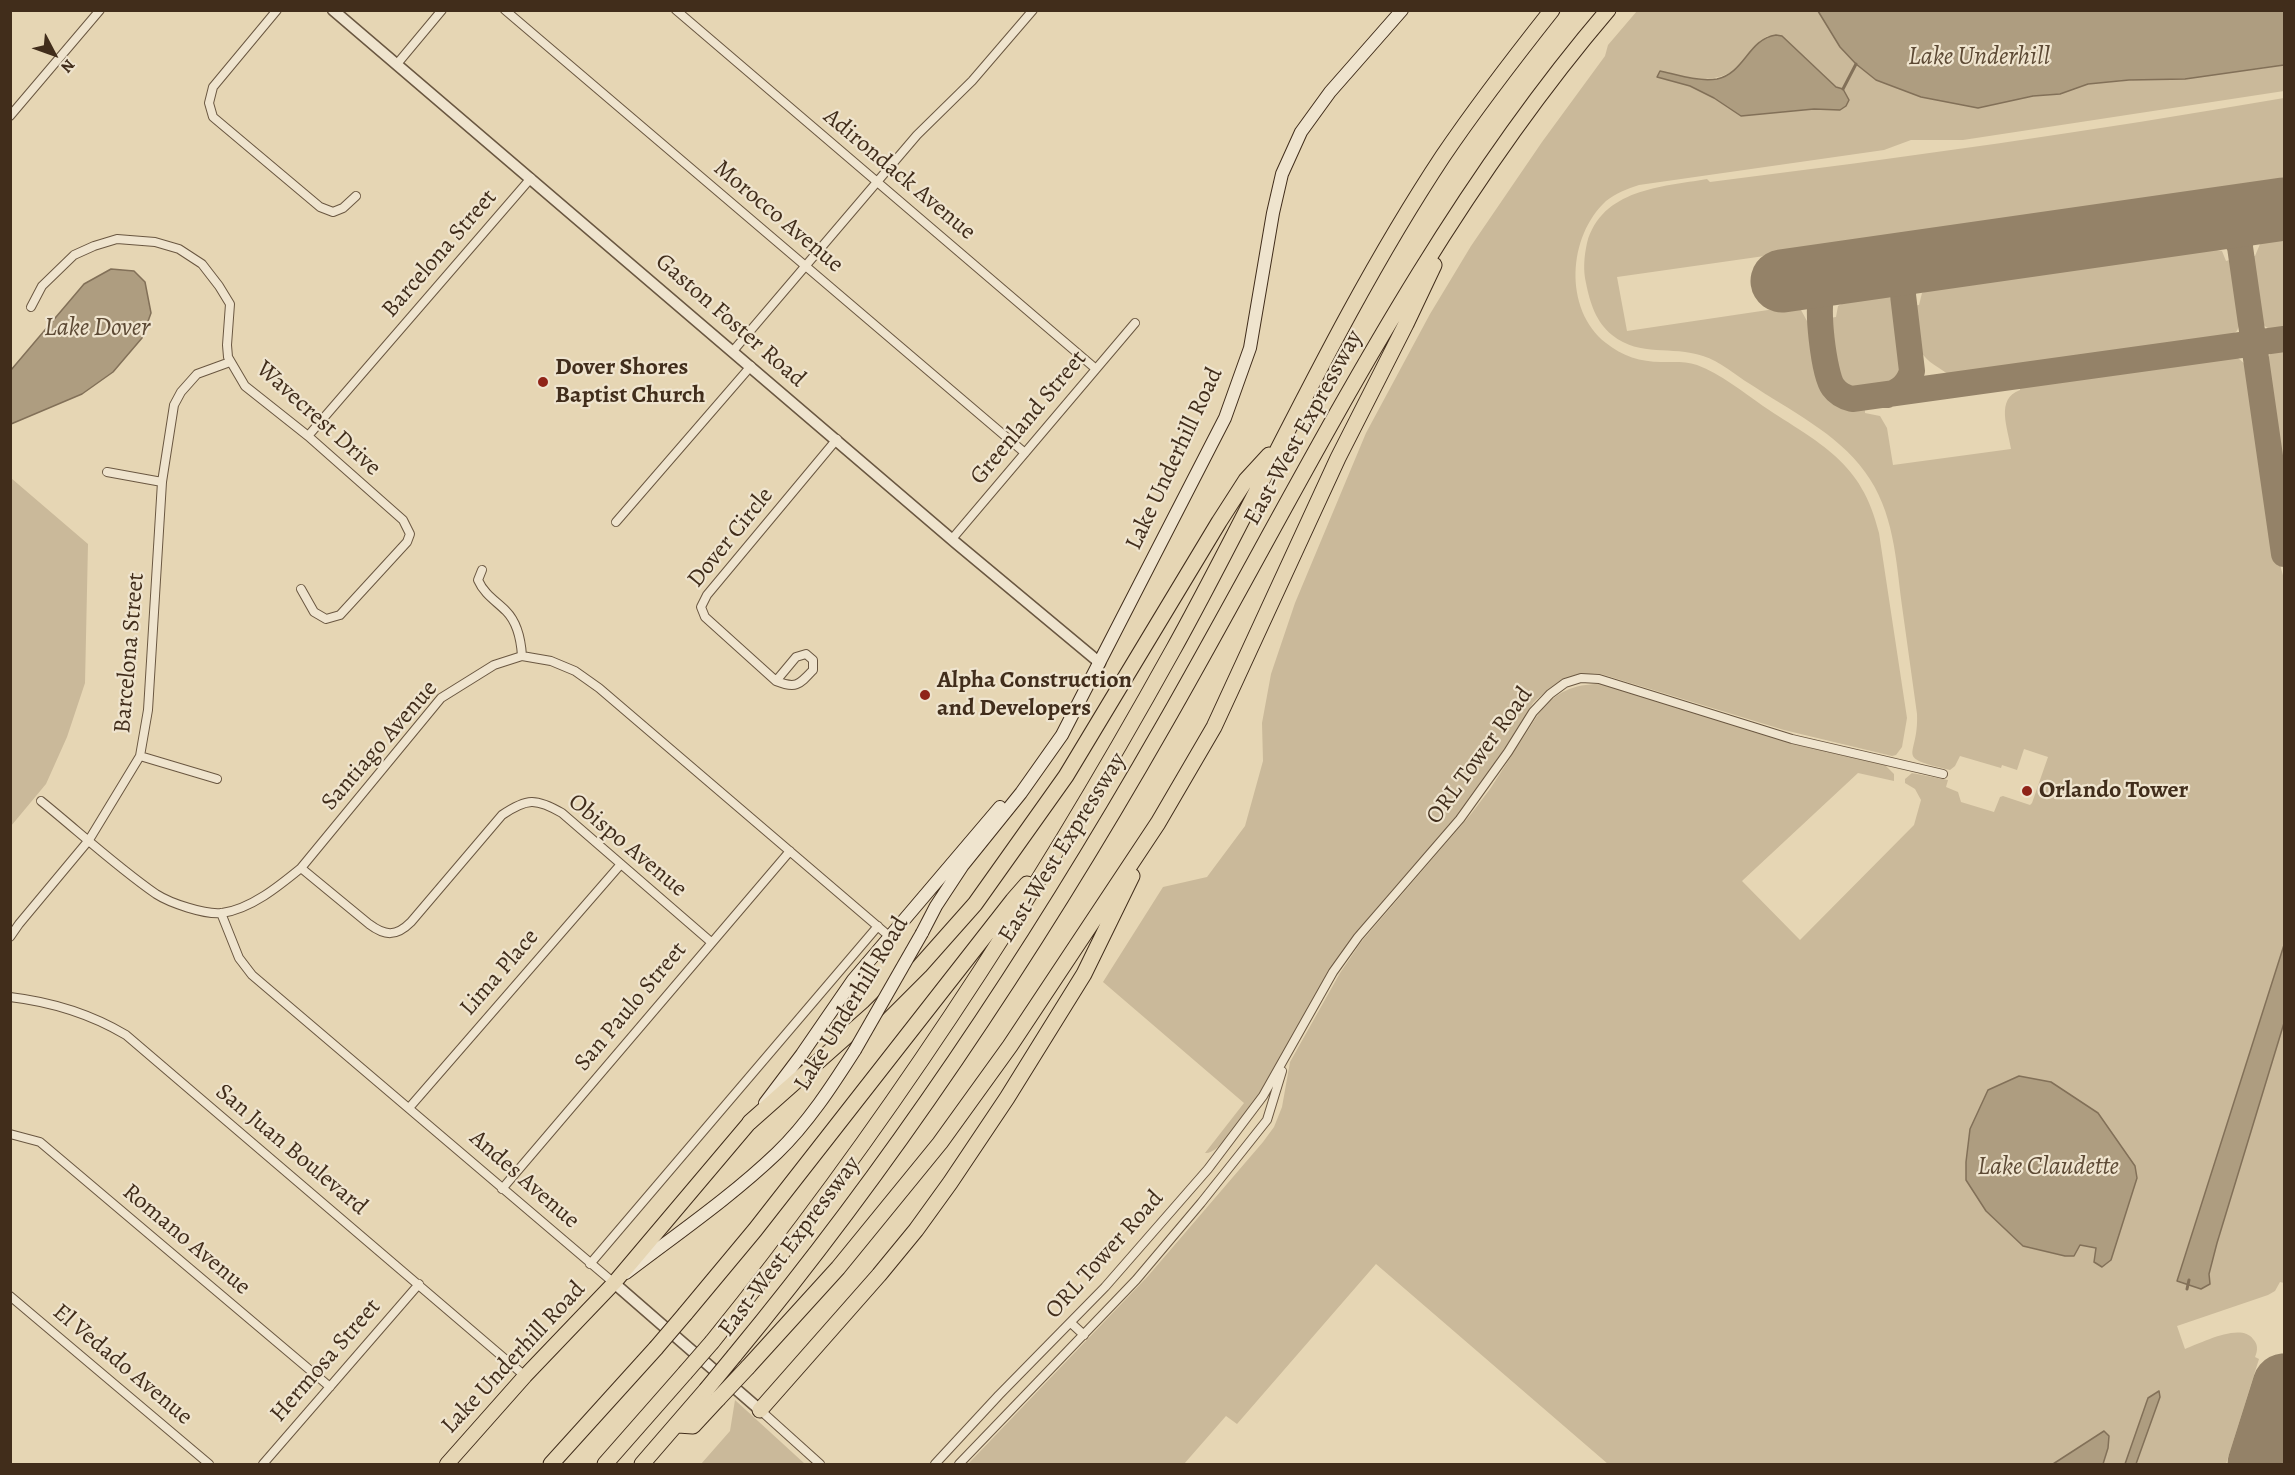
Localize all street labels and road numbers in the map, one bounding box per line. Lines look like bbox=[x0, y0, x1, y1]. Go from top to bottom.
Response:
street label: Adirondack Avenue bbox=[817, 103, 981, 247]
street label: Morocco Avenue bbox=[707, 154, 849, 280]
street label: Barcelona Street bbox=[376, 184, 504, 324]
street label: Gaston Foster Road bbox=[649, 248, 811, 394]
street label: East-West Expressway bbox=[1238, 325, 1370, 531]
street label: Greenland Street bbox=[965, 345, 1093, 491]
street label: Wavecrest Drive bbox=[250, 355, 386, 483]
street label: Lake Underhill Road bbox=[1120, 363, 1230, 555]
street label: Dover Circle bbox=[682, 482, 780, 594]
street label: Barcelona Street bbox=[109, 572, 151, 734]
street label: Santiago Avenue bbox=[316, 675, 444, 817]
street label: ORL Tower Road bbox=[1421, 682, 1539, 830]
street label: East-West Expressway bbox=[993, 748, 1133, 948]
street label: Obispo Avenue bbox=[562, 788, 692, 904]
street label: Lake Underhill Road bbox=[789, 912, 915, 1096]
street label: Lima Place bbox=[454, 924, 546, 1022]
street label: San Paulo Street bbox=[569, 937, 693, 1077]
street label: San Juan Boulevard bbox=[209, 1078, 373, 1222]
street label: Andes Avenue bbox=[463, 1124, 585, 1236]
street label: East-West Expressway bbox=[713, 1151, 867, 1343]
street label: Romano Avenue bbox=[116, 1178, 256, 1302]
street label: ORL Tower Road bbox=[1040, 1185, 1170, 1325]
street label: Lake Underhill Road bbox=[436, 1276, 592, 1440]
street label: Hermosa Street bbox=[265, 1293, 387, 1429]
street label: El Vedado Avenue bbox=[46, 1298, 198, 1432]

